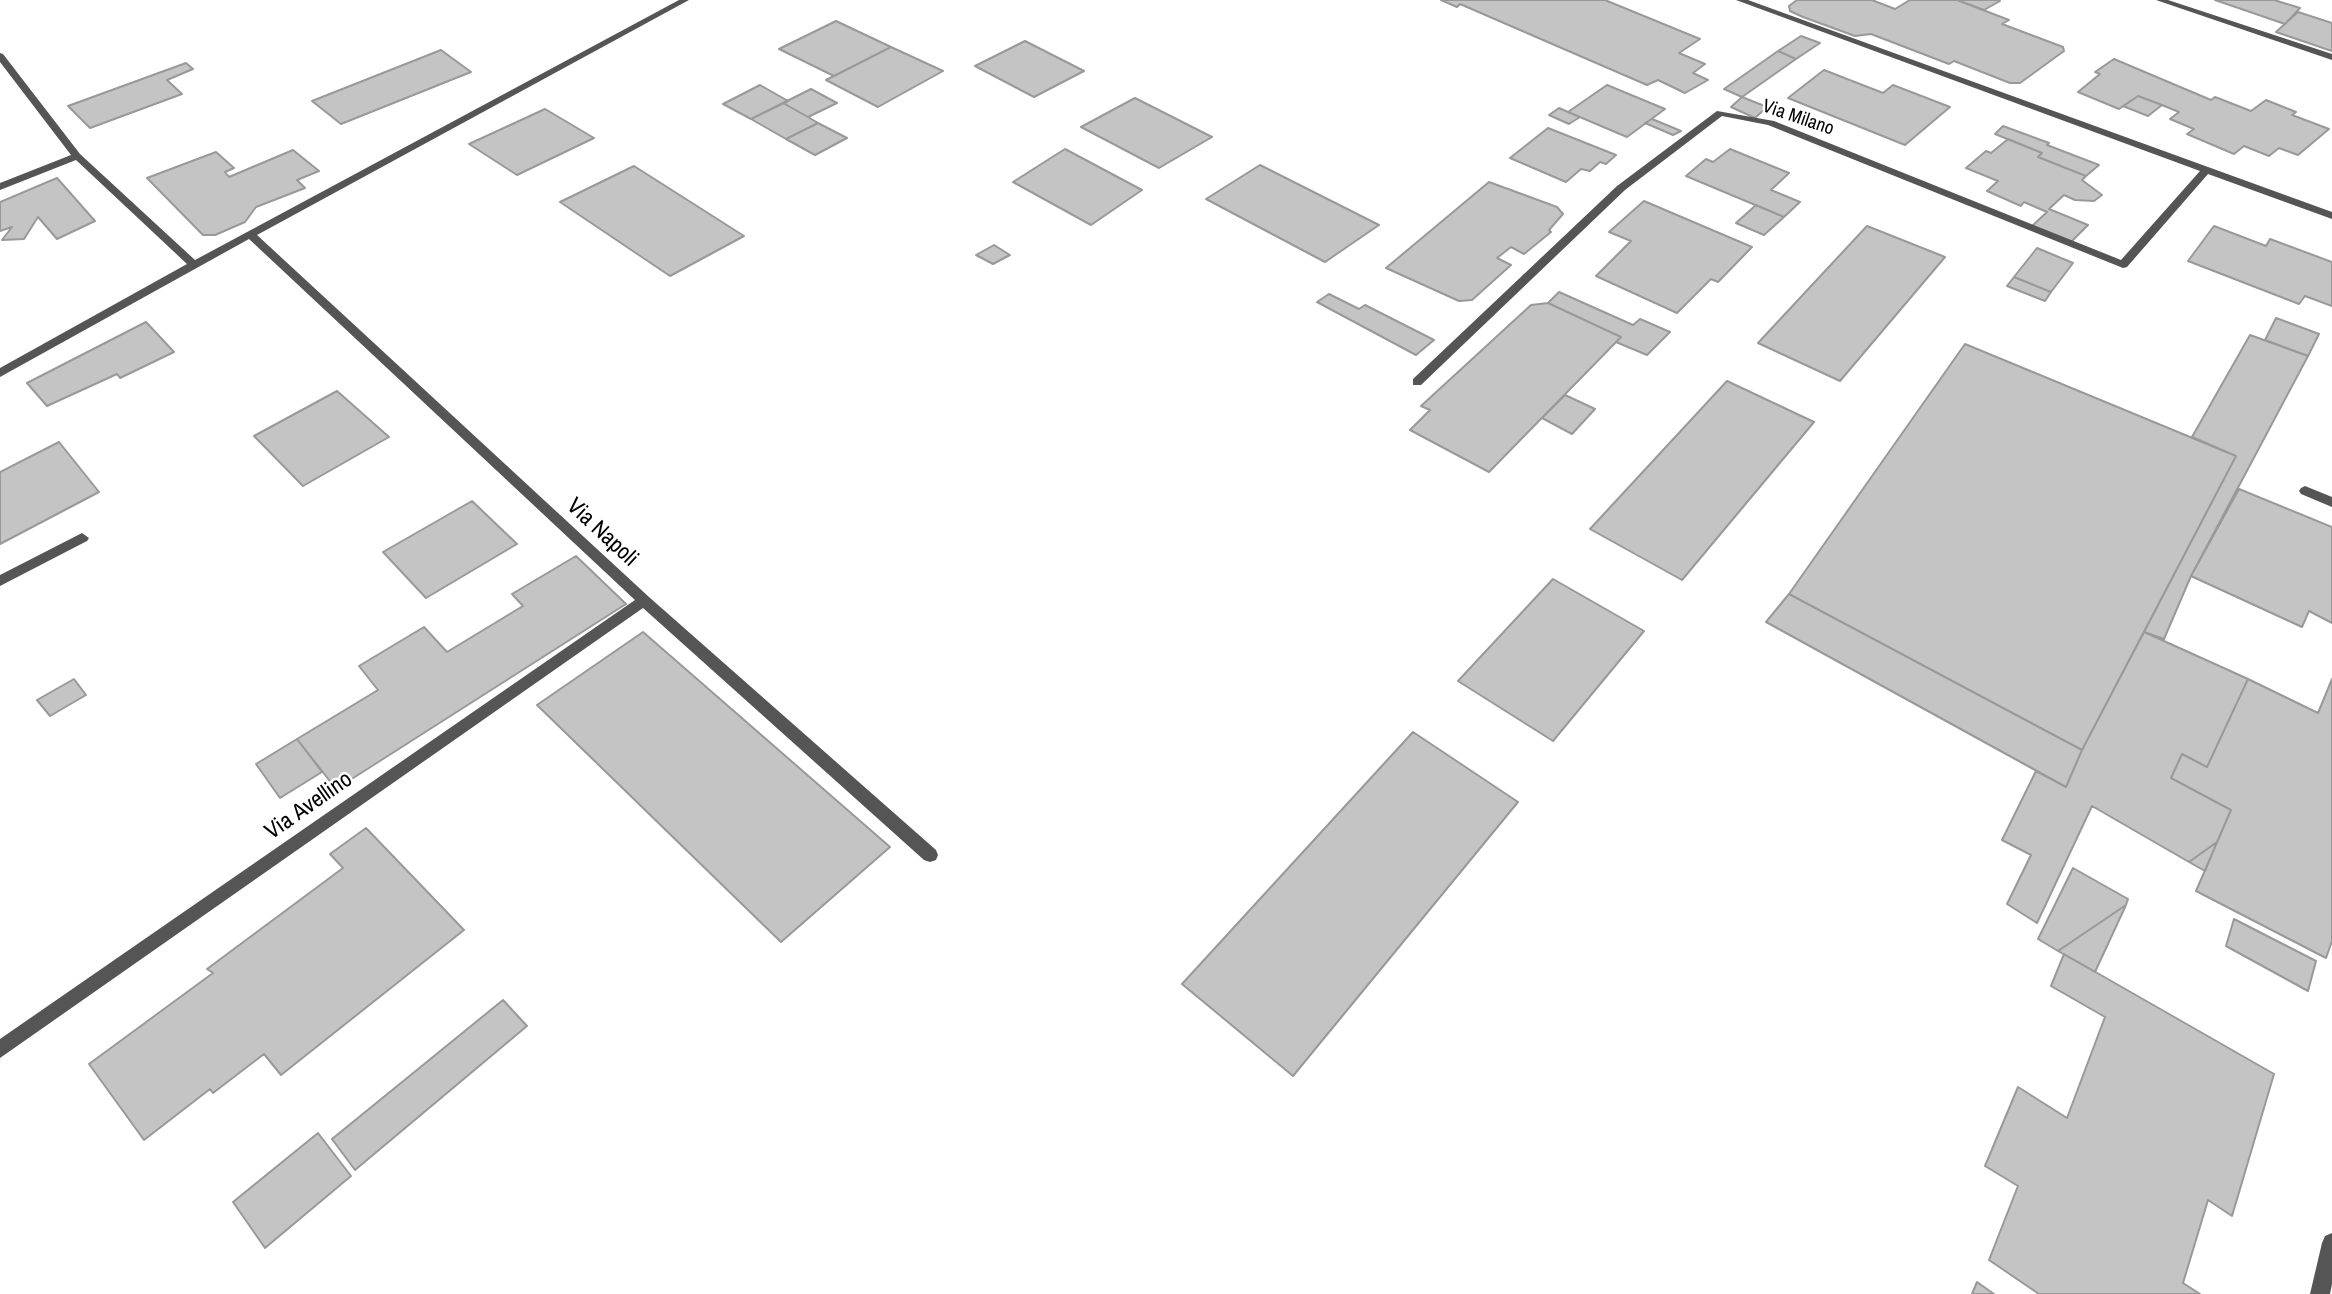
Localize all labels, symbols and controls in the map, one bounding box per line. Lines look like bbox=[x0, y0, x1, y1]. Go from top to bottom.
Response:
street label: Via Milano bbox=[1759, 95, 1837, 141]
street label: Via Napoli bbox=[561, 493, 643, 573]
street label: Via Avellino bbox=[260, 766, 358, 846]

